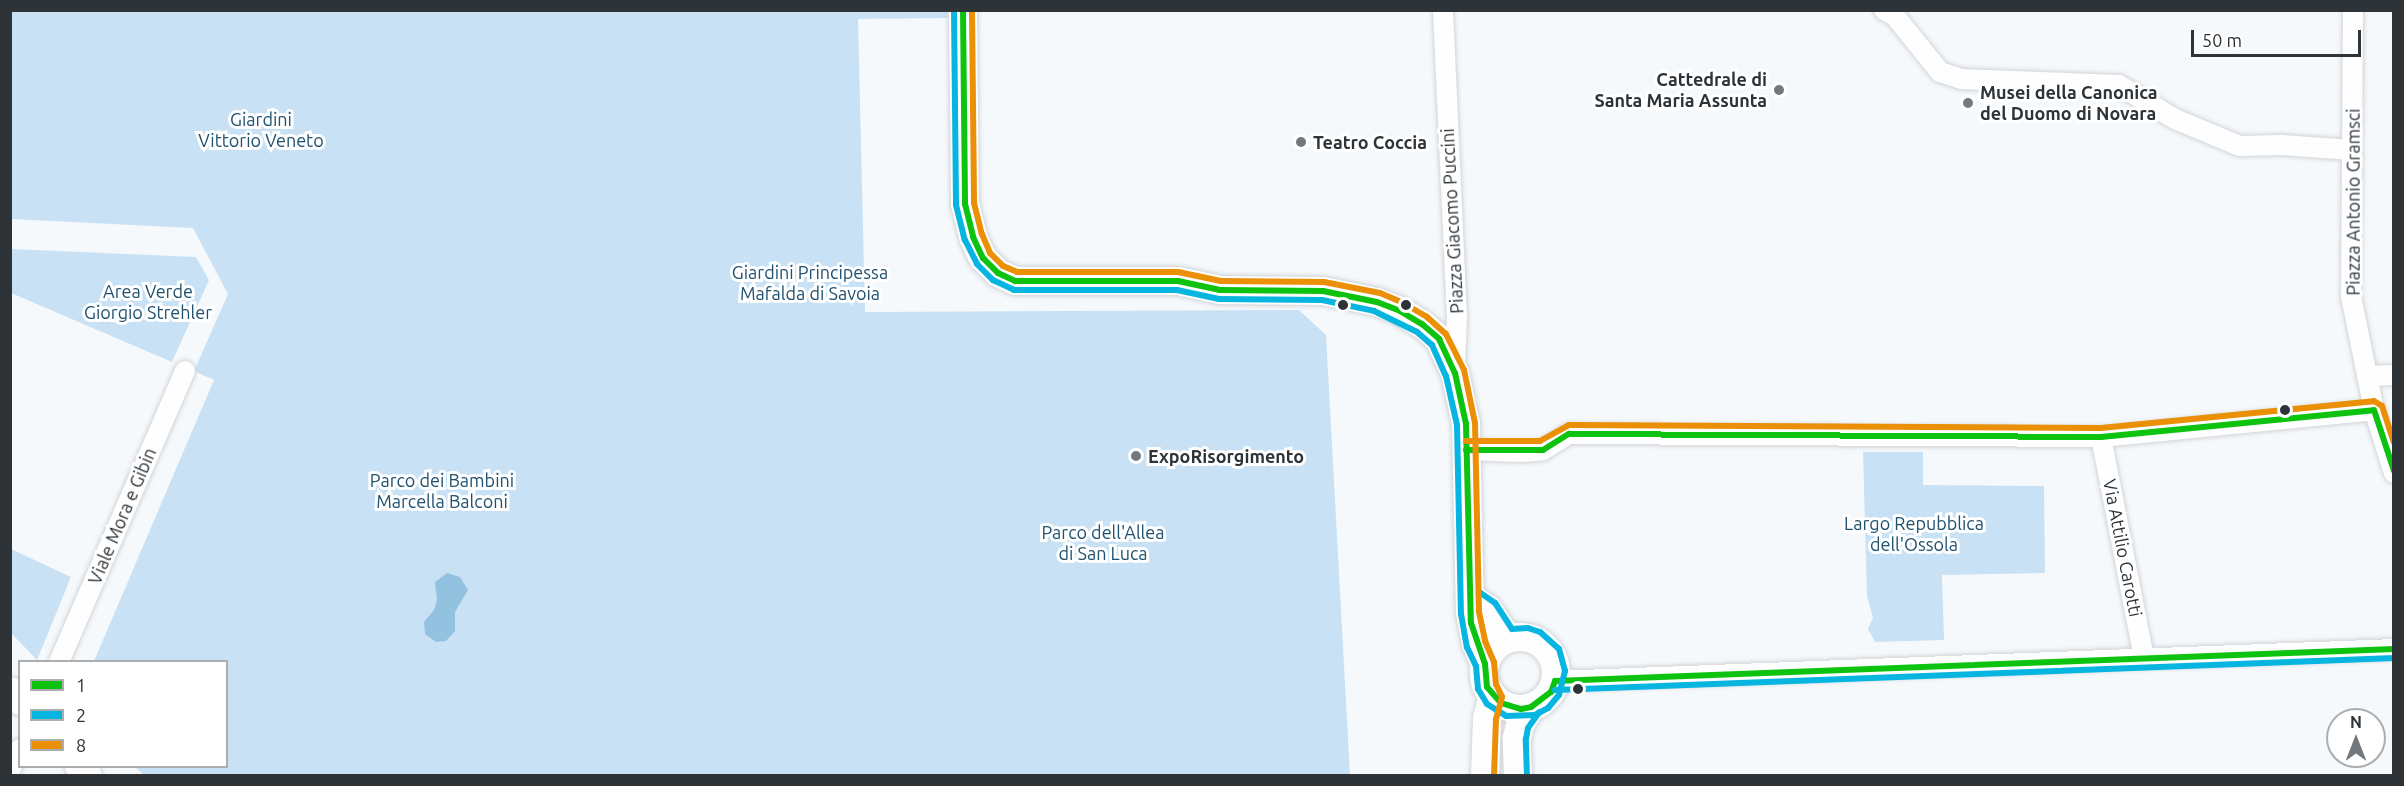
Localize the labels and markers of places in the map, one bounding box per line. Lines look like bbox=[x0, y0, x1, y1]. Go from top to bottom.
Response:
place label: Cattedrale di Santa Maria Assunta bbox=[1594, 69, 1767, 112]
place label: Musei della Canonica del Duomo di Novara bbox=[1980, 82, 2158, 124]
marker: Cattedrale di Santa Maria Assunta bbox=[1772, 83, 1786, 97]
marker: Musei della Canonica del Duomo di Novara bbox=[1961, 96, 1975, 110]
place label: Teatro Coccia bbox=[1313, 131, 1427, 153]
marker: Teatro Coccia bbox=[1294, 135, 1308, 149]
unlabelled marker bbox=[1337, 299, 1349, 311]
unlabelled marker bbox=[1400, 299, 1412, 311]
unlabelled marker bbox=[2279, 404, 2291, 416]
place label: ExpoRisorgimento bbox=[1148, 445, 1304, 467]
marker: ExpoRisorgimento bbox=[1129, 449, 1143, 463]
unlabelled marker bbox=[1572, 683, 1584, 695]

